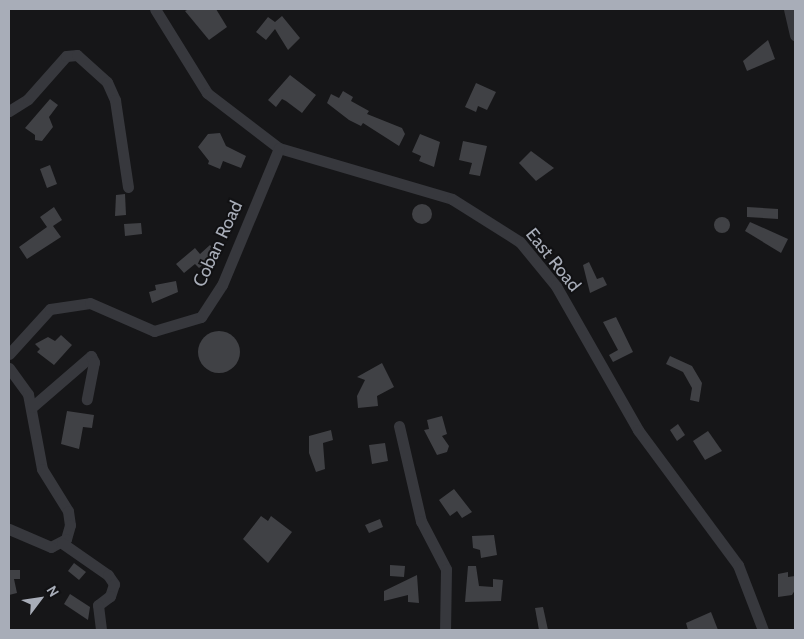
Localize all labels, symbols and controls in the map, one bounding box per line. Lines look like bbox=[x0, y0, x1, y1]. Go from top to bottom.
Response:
street label: Coban Road bbox=[189, 198, 247, 290]
street label: East Road bbox=[521, 224, 585, 296]
north arrow bbox=[15, 574, 65, 624]
text: N bbox=[43, 582, 63, 600]

